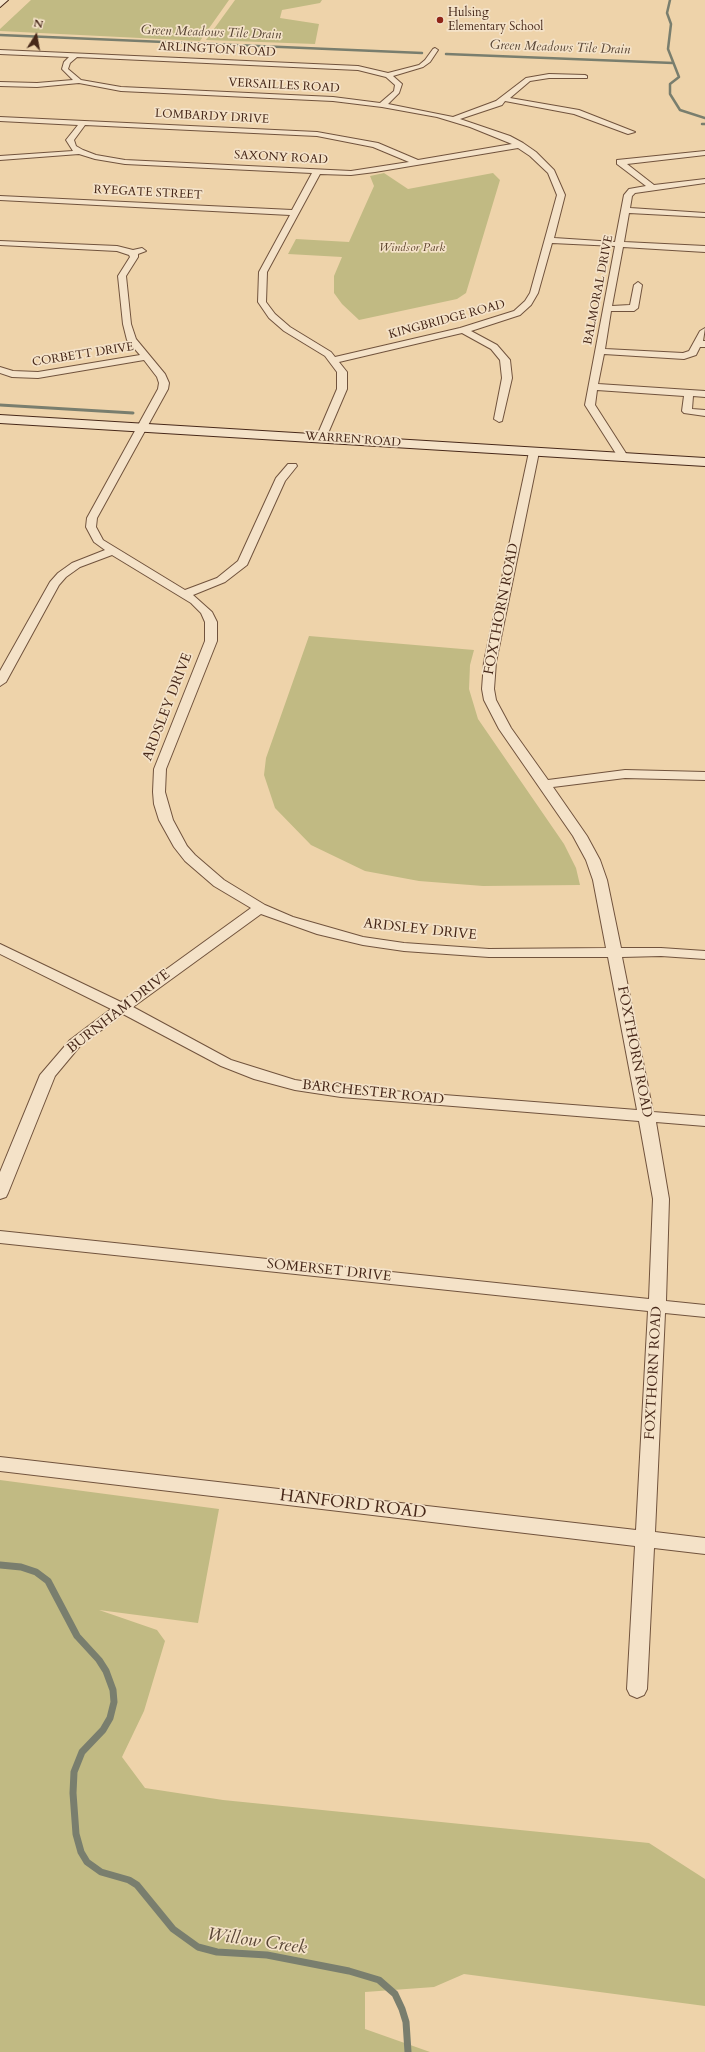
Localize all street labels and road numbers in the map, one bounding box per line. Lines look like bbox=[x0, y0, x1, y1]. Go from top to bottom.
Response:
street label: ARLINGTON ROAD bbox=[158, 40, 276, 60]
street label: VERSAILLES ROAD bbox=[228, 76, 340, 96]
street label: LOMBARDY DRIVE bbox=[155, 107, 269, 127]
street label: SAXONY ROAD bbox=[234, 148, 328, 168]
street label: RYEGATE STREET bbox=[93, 183, 203, 203]
street label: BALMORAL DRIVE bbox=[581, 234, 617, 346]
street label: KINGBRIDGE ROAD bbox=[387, 297, 507, 343]
street label: CORBETT DRIVE bbox=[31, 340, 135, 370]
street label: WARREN ROAD bbox=[304, 429, 402, 451]
street label: FOXTHORN ROAD bbox=[481, 542, 523, 676]
street label: ARDSLEY DRIVE bbox=[140, 651, 196, 763]
street label: ARDSLEY DRIVE bbox=[362, 916, 478, 944]
street label: BURNHAM DRIVE bbox=[64, 967, 174, 1057]
street label: FOXTHORN ROAD bbox=[613, 985, 655, 1119]
street label: BARCHESTER ROAD bbox=[301, 1077, 445, 1109]
street label: SOMERSET DRIVE bbox=[266, 1256, 392, 1286]
street label: FOXTHORN ROAD bbox=[642, 1306, 666, 1440]
street label: HANFORD ROAD bbox=[278, 1486, 428, 1524]

